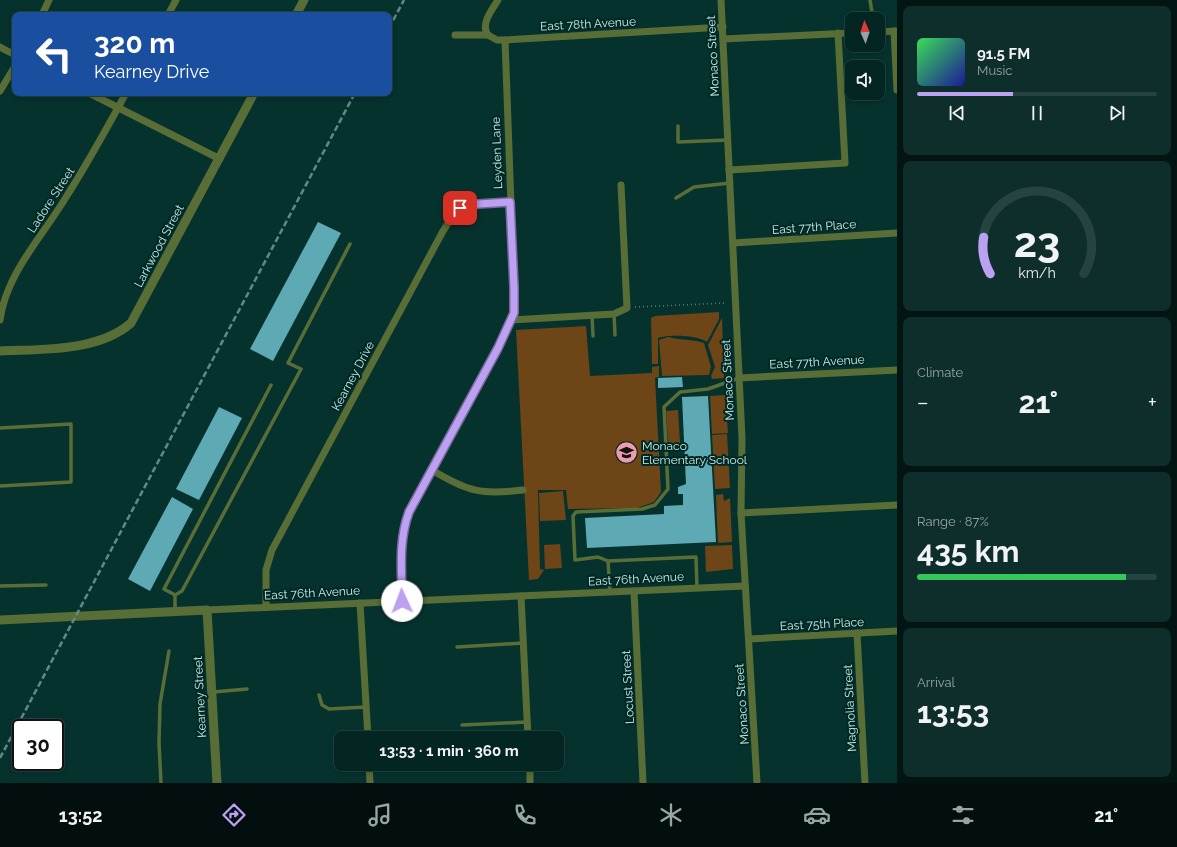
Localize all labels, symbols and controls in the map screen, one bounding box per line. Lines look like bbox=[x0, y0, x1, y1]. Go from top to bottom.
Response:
north arrow bbox=[845, 12, 885, 52]
map controls bbox=[845, 12, 885, 100]
street label: East 78th Avenue bbox=[540, 14, 636, 34]
street label: Monaco Street bbox=[704, 15, 722, 97]
text: 320 m bbox=[94, 27, 175, 60]
icon: left bbox=[28, 28, 80, 80]
text: 91.5 FM bbox=[977, 45, 1030, 63]
button: sound bbox=[845, 60, 885, 100]
text: Kearney Drive bbox=[94, 61, 209, 82]
text: Music bbox=[977, 63, 1012, 78]
icon: previous bbox=[946, 102, 968, 124]
icon: pause bbox=[1026, 102, 1048, 124]
icon: next bbox=[1106, 102, 1128, 124]
street label: Leyden Lane bbox=[489, 117, 505, 189]
street label: Ladore Street bbox=[25, 165, 77, 235]
pin bbox=[443, 191, 477, 225]
icon: arrive bbox=[449, 197, 471, 219]
street label: Larkwood Street bbox=[131, 202, 187, 290]
street label: East 77th Place bbox=[771, 217, 857, 237]
text: 23 bbox=[1014, 218, 1060, 267]
text: km/h bbox=[1018, 265, 1056, 281]
street label: Kearney Drive bbox=[329, 339, 377, 413]
street label: Monaco Street bbox=[719, 339, 737, 421]
street label: East 77th Avenue bbox=[769, 353, 865, 371]
text: Climate bbox=[917, 365, 963, 380]
text: 21° bbox=[1019, 385, 1058, 420]
text: − bbox=[917, 389, 929, 415]
text: + bbox=[1148, 389, 1157, 415]
place label: Monaco Elementary School bbox=[642, 439, 748, 467]
school or university icon: Monaco Elementary School bbox=[613, 440, 639, 466]
text: Range · 87% bbox=[917, 514, 989, 529]
text: 435 km bbox=[917, 534, 1019, 569]
street label: East 76th Avenue bbox=[588, 569, 684, 589]
position arrow bbox=[381, 580, 423, 622]
street label: East 76th Avenue bbox=[264, 583, 360, 603]
street label: East 75th Place bbox=[779, 615, 865, 633]
street label: Locust Street bbox=[619, 650, 637, 724]
street label: Kearney Street bbox=[191, 656, 209, 738]
street label: Monaco Street bbox=[732, 663, 752, 745]
street label: Magnolia Street bbox=[841, 664, 859, 752]
text: Arrival bbox=[917, 675, 955, 690]
text: 13:53 bbox=[917, 695, 989, 730]
speed limit sign: 30 bbox=[12, 719, 64, 771]
text: 13:53 · 1 min · 360 m bbox=[379, 742, 519, 760]
icon: directions bbox=[220, 801, 248, 829]
icon: music bbox=[366, 801, 394, 829]
icon: phone bbox=[511, 801, 539, 829]
icon: climate bbox=[657, 801, 685, 829]
icon: car bbox=[803, 801, 831, 829]
icon: filters bbox=[949, 801, 977, 829]
text: 13:52 bbox=[59, 805, 102, 826]
text: 21° bbox=[1094, 805, 1118, 826]

